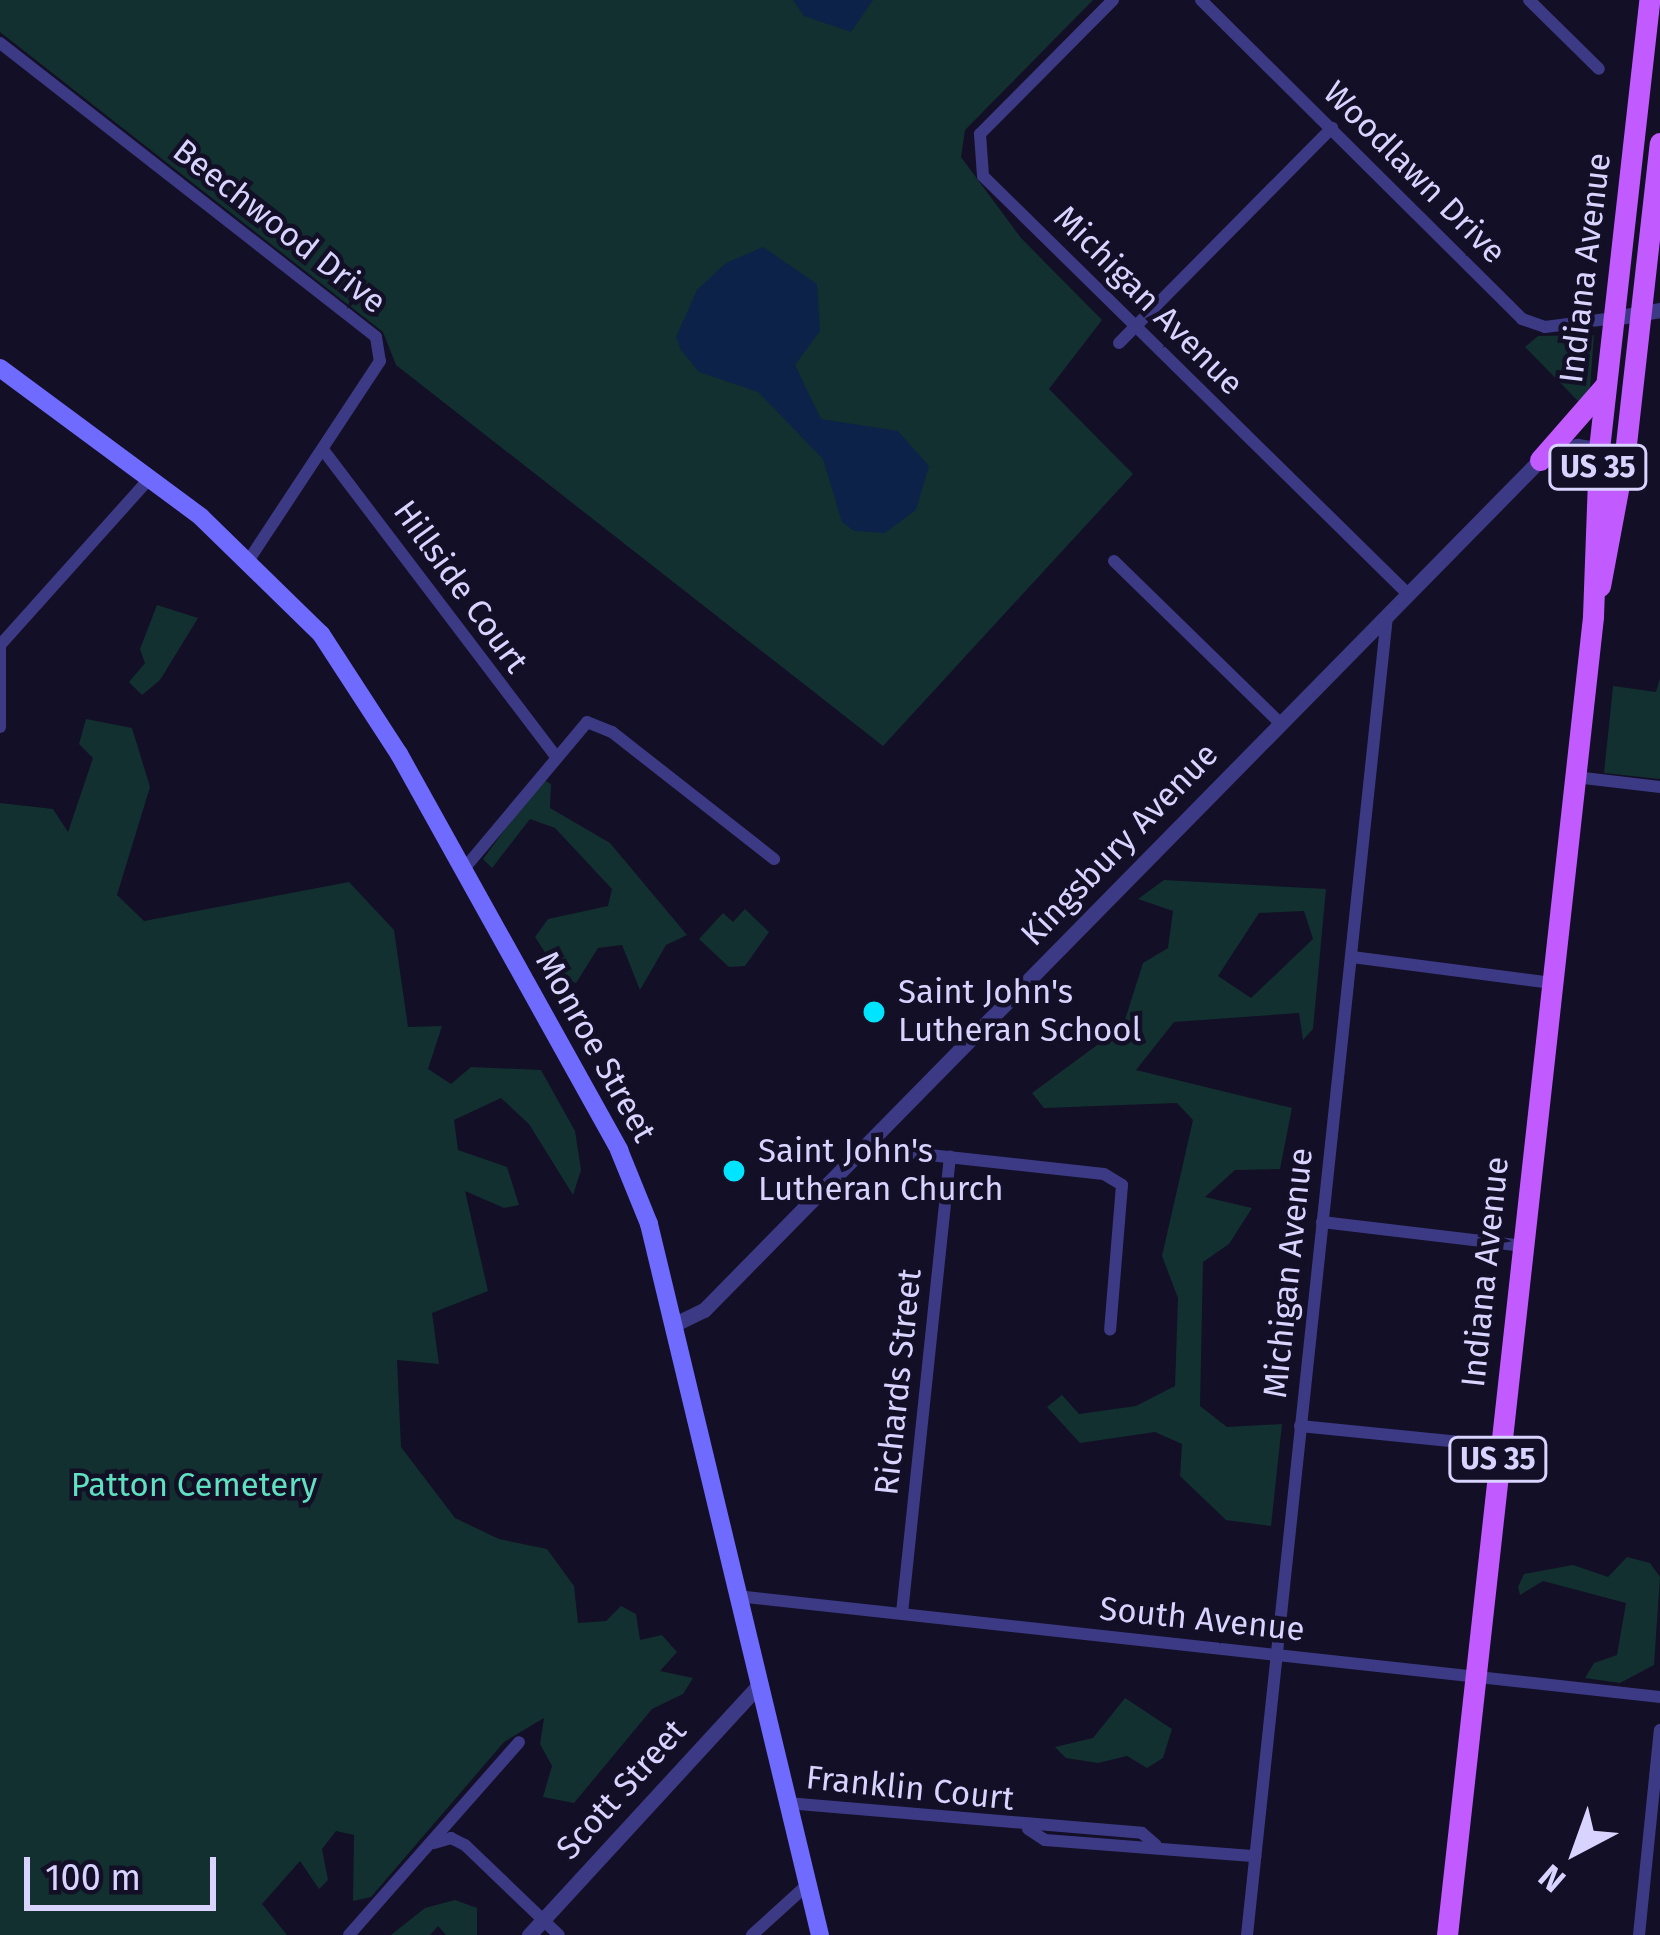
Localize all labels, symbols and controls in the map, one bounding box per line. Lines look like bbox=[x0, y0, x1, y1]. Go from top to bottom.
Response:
street label: Woodlawn Drive bbox=[1315, 74, 1513, 272]
street label: Beechwood Drive bbox=[165, 132, 393, 322]
street label: Indiana Avenue bbox=[1552, 151, 1620, 385]
street label: Michigan Avenue bbox=[1045, 198, 1251, 404]
road number: US 35 bbox=[1547, 443, 1649, 491]
street label: Hillside Court bbox=[384, 493, 536, 681]
street label: Kingsbury Avenue bbox=[1013, 735, 1227, 955]
street label: Monroe Street bbox=[526, 945, 664, 1149]
place label: Saint John's Lutheran School bbox=[898, 973, 1141, 1051]
marker: Saint John's Lutheran School bbox=[861, 999, 887, 1025]
place label: Saint John's Lutheran Church bbox=[758, 1132, 1004, 1210]
street label: Michigan Avenue bbox=[1256, 1146, 1322, 1400]
street label: Indiana Avenue bbox=[1454, 1155, 1518, 1389]
marker: Saint John's Lutheran Church bbox=[721, 1158, 747, 1184]
street label: Richards Street bbox=[867, 1267, 931, 1497]
road number: US 35 bbox=[1447, 1435, 1549, 1483]
park label: Patton Cemetery bbox=[71, 1466, 317, 1506]
street label: South Avenue bbox=[1098, 1590, 1306, 1650]
street label: Scott Street bbox=[549, 1712, 695, 1868]
street label: Franklin Court bbox=[804, 1758, 1016, 1820]
north arrow bbox=[1516, 1791, 1636, 1911]
scale bar bbox=[30, 1833, 222, 1907]
text: 100 m bbox=[45, 1856, 141, 1900]
text: N bbox=[1531, 1856, 1574, 1900]

